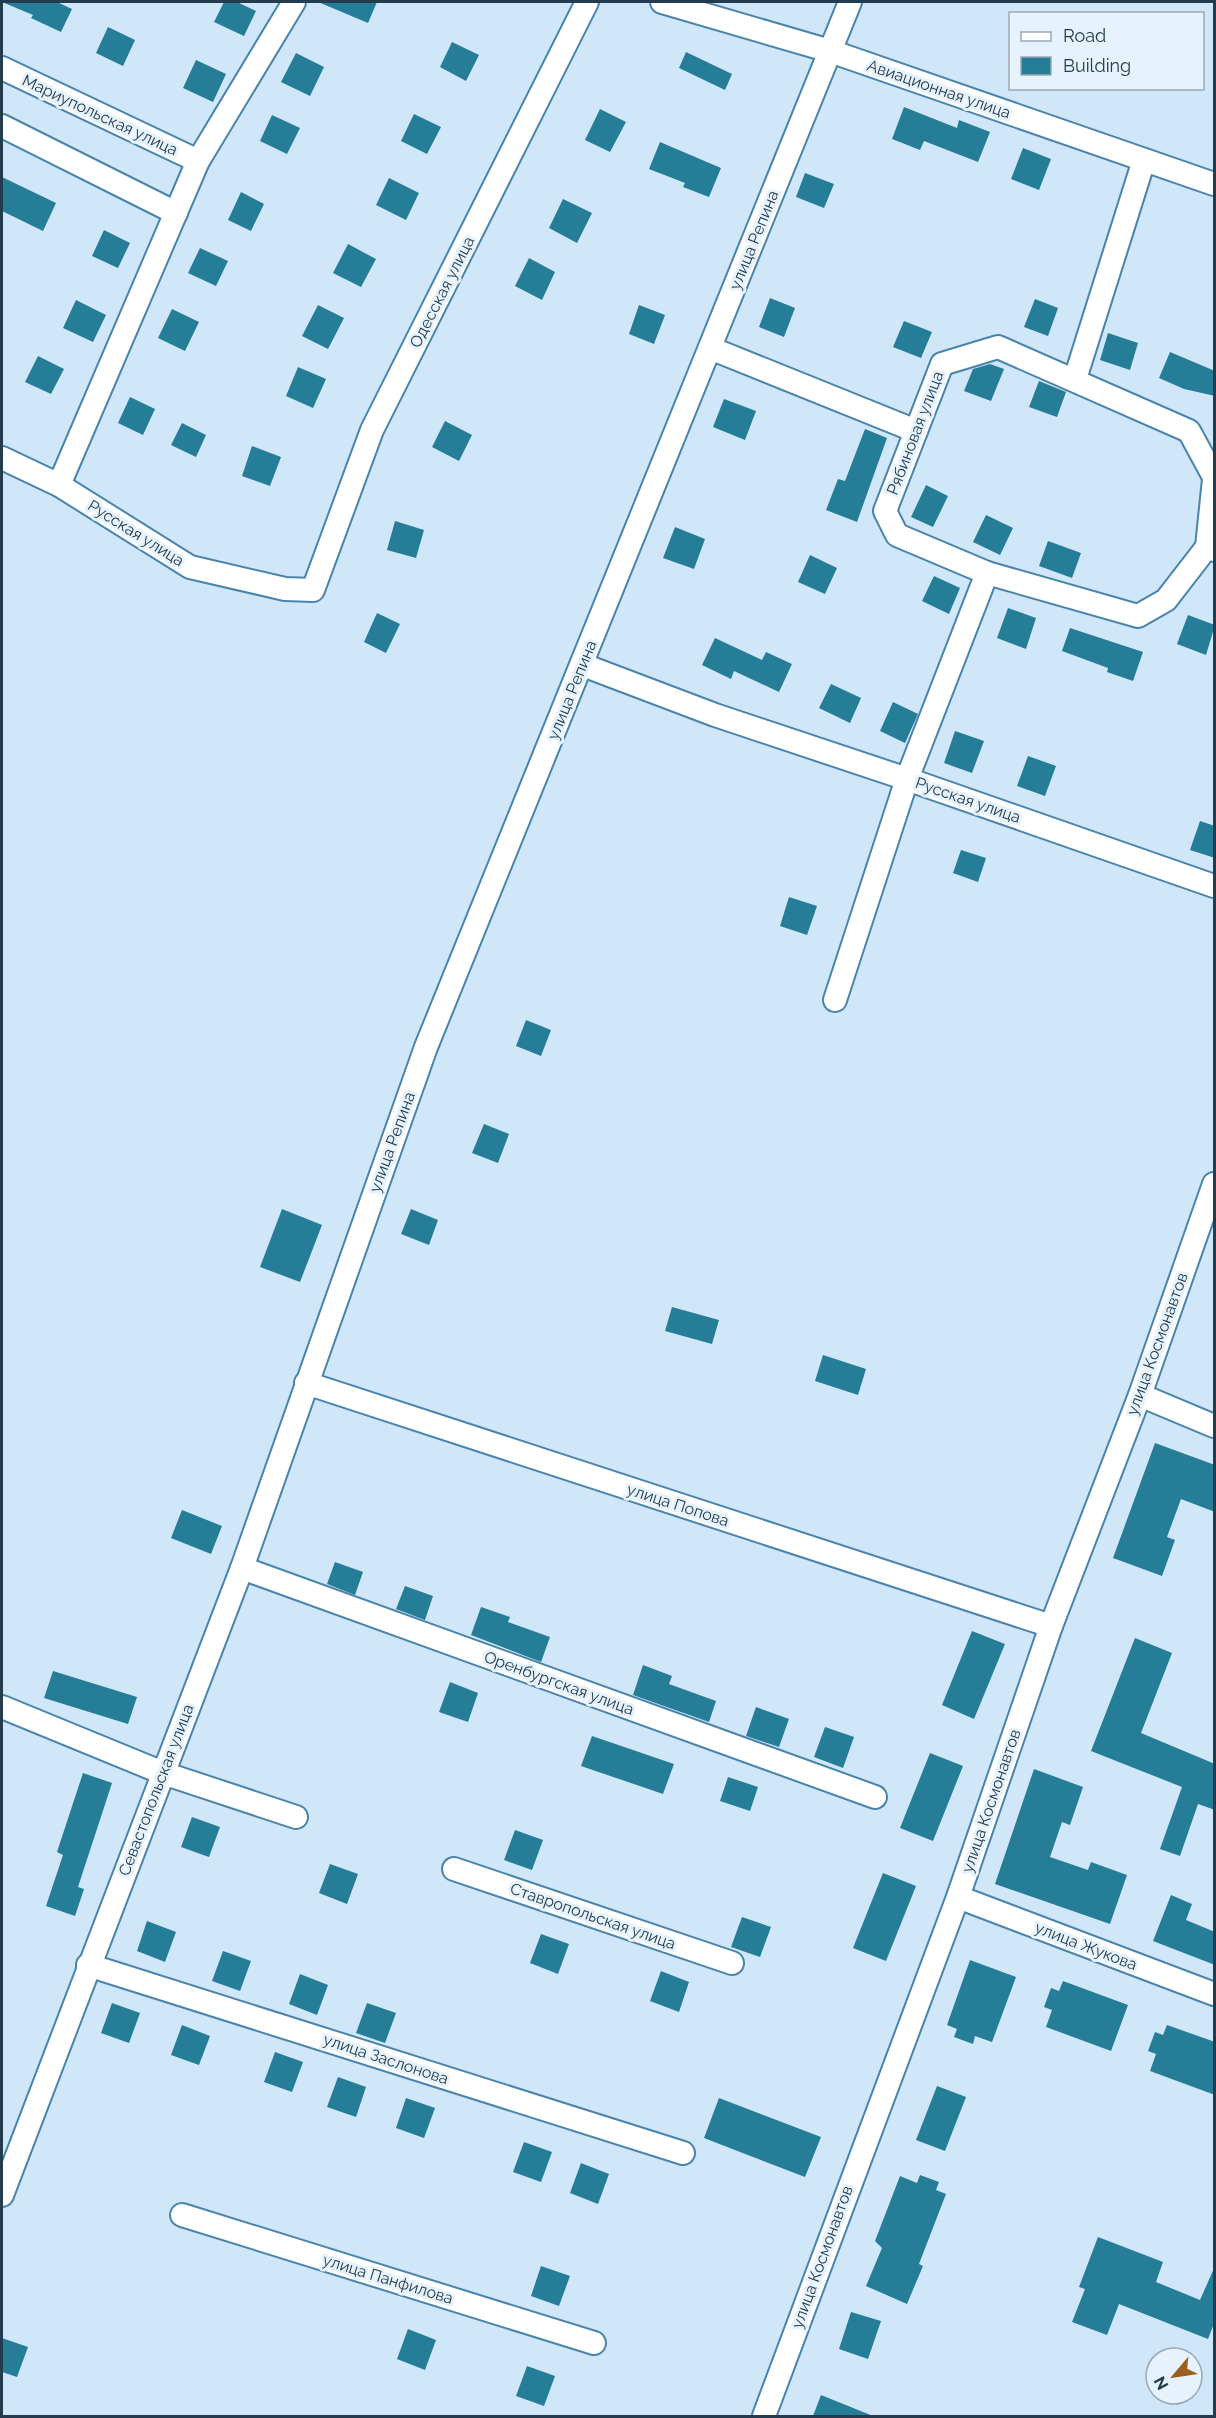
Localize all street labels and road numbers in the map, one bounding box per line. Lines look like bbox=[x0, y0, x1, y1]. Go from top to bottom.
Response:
street label: Авиационная улица bbox=[865, 56, 1013, 122]
street label: Мариупольская улица bbox=[19, 71, 181, 159]
street label: улица Репина bbox=[725, 188, 783, 292]
street label: Одесская улица bbox=[406, 233, 478, 351]
street label: Рябиновая улица bbox=[883, 369, 947, 497]
street label: Русская улица bbox=[84, 496, 188, 570]
street label: улица Репина bbox=[543, 638, 601, 742]
street label: Русская улица bbox=[913, 773, 1023, 827]
street label: улица Репина bbox=[365, 1089, 419, 1195]
street label: улица Космонавтов bbox=[1122, 1270, 1192, 1418]
street label: улица Попова bbox=[625, 1480, 731, 1530]
street label: Оренбургская улица bbox=[482, 1647, 636, 1719]
street label: Севастопольская улица bbox=[115, 1702, 197, 1878]
street label: улица Космонавтов bbox=[958, 1727, 1024, 1875]
street label: Ставропольская улица bbox=[508, 1879, 678, 1953]
street label: улица Жукова bbox=[1032, 1918, 1140, 1974]
street label: улица Заслонова bbox=[321, 2030, 451, 2088]
street label: улица Космонавтов bbox=[787, 2183, 857, 2331]
street label: улица Панфилова bbox=[320, 2250, 456, 2308]

